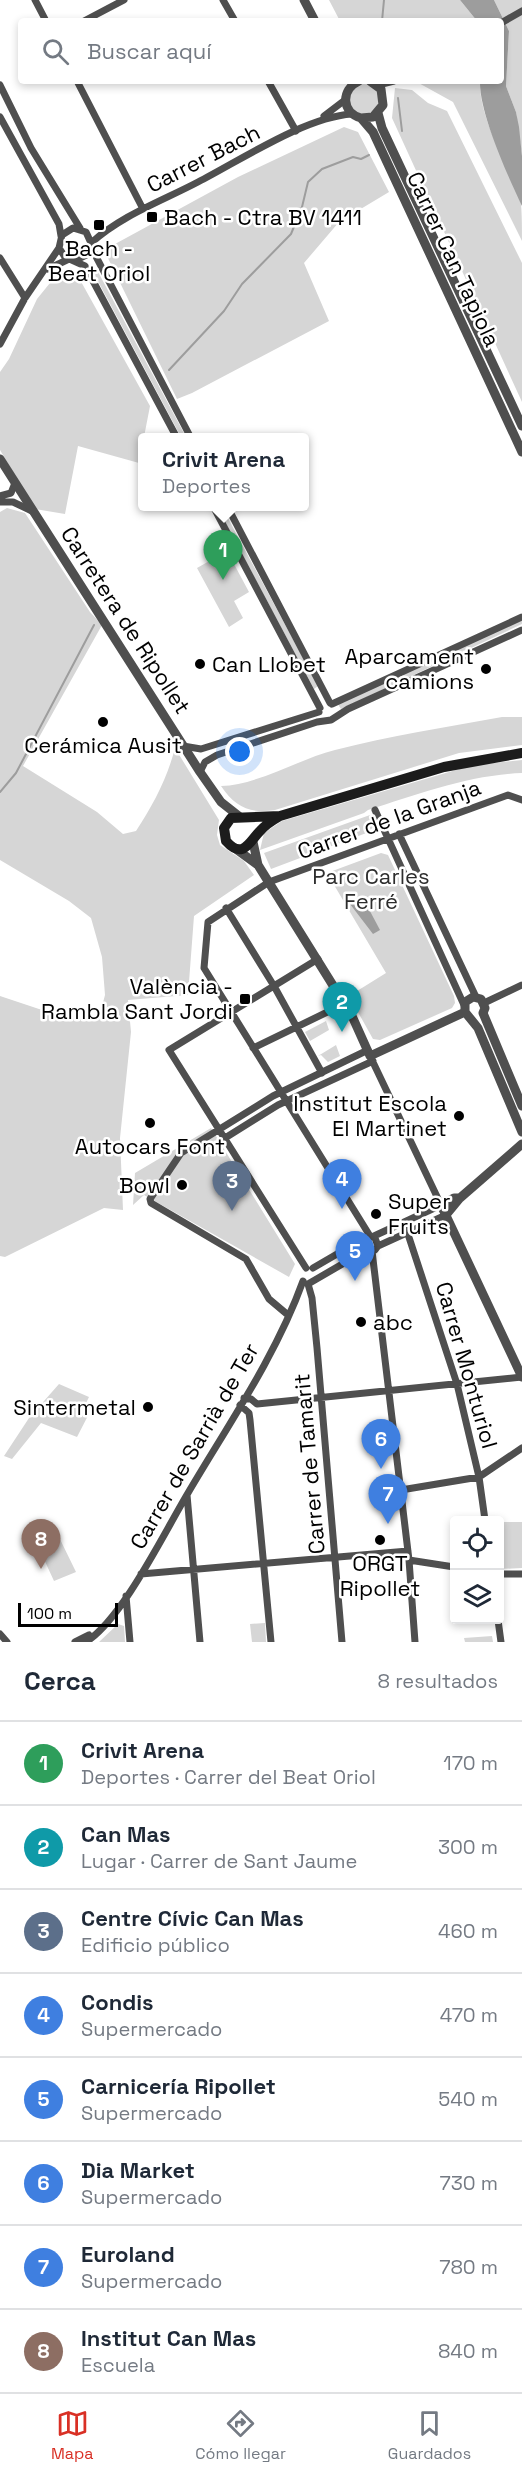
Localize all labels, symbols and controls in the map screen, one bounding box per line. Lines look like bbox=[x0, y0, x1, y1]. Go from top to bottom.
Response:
search box bbox=[18, 18, 504, 84]
icon: search bbox=[39, 35, 72, 68]
text: Buscar aquí bbox=[87, 37, 212, 65]
street label: Carrer Bach bbox=[142, 117, 264, 199]
street label: Carrer Can Tapiola bbox=[401, 167, 507, 351]
place label: Bach - Ctra BV 1411 bbox=[164, 203, 362, 231]
marker: Bach - Ctra BV 1411 bbox=[145, 210, 159, 224]
marker: Bach - Beat Oriol bbox=[92, 218, 106, 232]
place label: Bach - Beat Oriol bbox=[48, 234, 150, 287]
popup bbox=[138, 433, 309, 511]
text: Crivit Arena bbox=[162, 445, 285, 473]
text: Deportes bbox=[162, 473, 251, 499]
street label: Carretera de Ripollet bbox=[55, 521, 197, 719]
pin: 1 bbox=[204, 530, 242, 580]
place label: Aparcament camions bbox=[344, 642, 474, 695]
place label: Can Llobet bbox=[212, 650, 326, 678]
marker: Can Llobet bbox=[193, 657, 207, 671]
marker: Aparcament camions bbox=[479, 662, 493, 676]
marker: Cerámica Ausit bbox=[96, 715, 110, 729]
place label: Cerámica Ausit bbox=[24, 731, 182, 759]
your location bbox=[225, 737, 254, 766]
street label: Carrer de la Granja bbox=[293, 773, 485, 865]
park label: Parc Carles Ferré bbox=[312, 862, 430, 915]
place label: València - Rambla Sant Jordi bbox=[41, 972, 233, 1025]
pin: 2 bbox=[322, 982, 362, 1032]
marker: València - Rambla Sant Jordi bbox=[238, 992, 252, 1006]
place label: Institut Escola El Martinet bbox=[293, 1089, 447, 1142]
marker: Institut Escola El Martinet bbox=[452, 1109, 466, 1123]
marker: Autocars Font bbox=[143, 1116, 157, 1130]
place label: Autocars Font bbox=[75, 1132, 225, 1160]
pin: 4 bbox=[322, 1160, 362, 1209]
pin: 3 bbox=[212, 1162, 252, 1211]
place label: Bowl bbox=[119, 1171, 170, 1199]
marker: Bowl bbox=[175, 1178, 189, 1192]
place label: Super Fruits bbox=[388, 1187, 450, 1240]
marker: Super Fruits bbox=[369, 1207, 383, 1221]
pin: 5 bbox=[336, 1232, 374, 1281]
street label: Carrer Monturiol bbox=[430, 1278, 504, 1452]
place label: abc bbox=[373, 1308, 413, 1336]
marker: abc bbox=[354, 1315, 368, 1329]
street label: Carrer de Sarrià de Ter bbox=[123, 1338, 265, 1554]
street label: Carrer de Tamarit bbox=[287, 1372, 331, 1556]
place label: Sintermetal bbox=[13, 1393, 136, 1421]
marker: Sintermetal bbox=[141, 1400, 155, 1414]
pin: 6 bbox=[362, 1420, 400, 1469]
pin: 7 bbox=[368, 1474, 408, 1524]
map controls bbox=[450, 1516, 504, 1624]
button: locate bbox=[450, 1516, 504, 1570]
pin: 8 bbox=[22, 1520, 60, 1569]
marker: ORGT Ripollet bbox=[373, 1533, 387, 1547]
place label: ORGT Ripollet bbox=[340, 1549, 420, 1602]
button: layers bbox=[450, 1570, 504, 1624]
scale bar bbox=[18, 1600, 118, 1628]
text: 100 m bbox=[27, 1603, 72, 1624]
text: Cerca bbox=[24, 1664, 96, 1698]
text: 8 resultados bbox=[378, 1668, 498, 1694]
text: Crivit Arena bbox=[81, 1736, 204, 1764]
text: 1 bbox=[39, 1750, 48, 1776]
text: 170 m bbox=[443, 1750, 498, 1776]
text: Deportes · Carrer del Beat Oriol bbox=[81, 1764, 376, 1790]
text: Can Mas bbox=[81, 1820, 171, 1848]
text: 2 bbox=[38, 1834, 49, 1860]
text: 300 m bbox=[438, 1834, 498, 1860]
text: Lugar · Carrer de Sant Jaume bbox=[81, 1848, 357, 1874]
text: Centre Cívic Can Mas bbox=[81, 1904, 304, 1932]
text: 3 bbox=[37, 1918, 50, 1944]
text: 460 m bbox=[438, 1918, 498, 1944]
text: Edificio público bbox=[81, 1932, 230, 1958]
text: Condis bbox=[81, 1988, 154, 2016]
text: 4 bbox=[37, 2002, 50, 2028]
text: 470 m bbox=[440, 2002, 498, 2028]
text: Supermercado bbox=[81, 2016, 222, 2042]
text: Carnicería Ripollet bbox=[81, 2072, 276, 2100]
text: 5 bbox=[38, 2086, 50, 2112]
text: 540 m bbox=[438, 2086, 498, 2112]
text: Supermercado bbox=[81, 2100, 222, 2126]
text: Dia Market bbox=[81, 2156, 195, 2184]
text: 6 bbox=[37, 2170, 50, 2196]
text: 730 m bbox=[439, 2170, 498, 2196]
text: Supermercado bbox=[81, 2184, 222, 2210]
text: Euroland bbox=[81, 2240, 175, 2268]
text: 7 bbox=[38, 2254, 49, 2280]
text: 780 m bbox=[439, 2254, 498, 2280]
text: Supermercado bbox=[81, 2268, 222, 2294]
text: Institut Can Mas bbox=[81, 2324, 256, 2352]
text: 8 bbox=[38, 2338, 50, 2364]
text: 840 m bbox=[438, 2338, 498, 2364]
text: Escuela bbox=[81, 2352, 155, 2378]
tab: Mapa bbox=[51, 2407, 93, 2464]
tab: Cómo llegar bbox=[195, 2407, 286, 2464]
tab: Guardados bbox=[388, 2407, 471, 2464]

